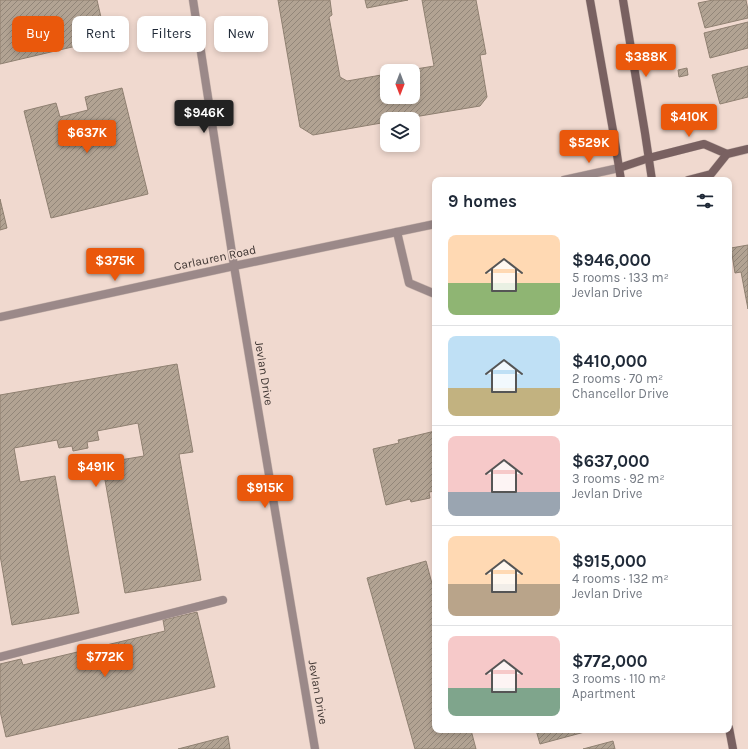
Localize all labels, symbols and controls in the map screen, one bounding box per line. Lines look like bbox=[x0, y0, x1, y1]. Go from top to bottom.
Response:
chip: Buy bbox=[12, 16, 64, 52]
chip: Rent bbox=[72, 16, 129, 52]
chip: Filters bbox=[137, 16, 206, 52]
chip: New bbox=[214, 16, 268, 52]
pin: $388K bbox=[618, 44, 674, 78]
text: $388K bbox=[625, 49, 667, 64]
north arrow bbox=[380, 64, 420, 104]
map controls bbox=[380, 64, 420, 152]
pin: $946K bbox=[176, 100, 232, 134]
pin: $410K bbox=[661, 104, 717, 138]
text: $946K bbox=[183, 105, 225, 120]
text: $410K bbox=[670, 109, 708, 124]
button: layers bbox=[380, 112, 420, 152]
pin: $637K bbox=[59, 120, 115, 154]
text: $637K bbox=[67, 125, 107, 140]
pin: $529K bbox=[561, 130, 617, 164]
text: $529K bbox=[569, 135, 609, 150]
icon: filters bbox=[694, 190, 716, 212]
text: 9 homes bbox=[448, 191, 517, 211]
street label: Carlauren Road bbox=[173, 242, 257, 274]
pin: $375K bbox=[87, 248, 143, 282]
text: $946,000 bbox=[572, 250, 651, 270]
icon: home bbox=[480, 251, 528, 299]
text: $375K bbox=[95, 253, 135, 268]
text: 5 rooms · 133 m² bbox=[572, 270, 669, 285]
text: Jevlan Drive bbox=[572, 285, 643, 300]
street label: Jevlan Drive bbox=[252, 340, 276, 406]
text: $410,000 bbox=[572, 351, 647, 371]
icon: home bbox=[480, 352, 528, 400]
text: 2 rooms · 70 m² bbox=[572, 371, 663, 386]
text: Chancellor Drive bbox=[572, 386, 669, 401]
text: $637,000 bbox=[572, 451, 650, 471]
icon: home bbox=[480, 452, 528, 500]
pin: $491K bbox=[68, 454, 124, 488]
text: $491K bbox=[77, 459, 115, 474]
text: 3 rooms · 92 m² bbox=[572, 471, 665, 486]
pin: $915K bbox=[237, 475, 293, 509]
text: $915K bbox=[246, 480, 284, 495]
text: Jevlan Drive bbox=[572, 486, 643, 501]
text: $915,000 bbox=[572, 551, 647, 571]
icon: home bbox=[480, 552, 528, 600]
text: 4 rooms · 132 m² bbox=[572, 571, 669, 586]
text: Jevlan Drive bbox=[572, 586, 643, 601]
pin: $772K bbox=[77, 644, 133, 678]
text: $772K bbox=[86, 649, 124, 664]
text: $772,000 bbox=[572, 651, 647, 671]
icon: home bbox=[480, 652, 528, 700]
street label: Jevlan Drive bbox=[305, 659, 331, 725]
text: 3 rooms · 110 m² bbox=[572, 671, 666, 686]
text: Apartment bbox=[572, 686, 635, 701]

